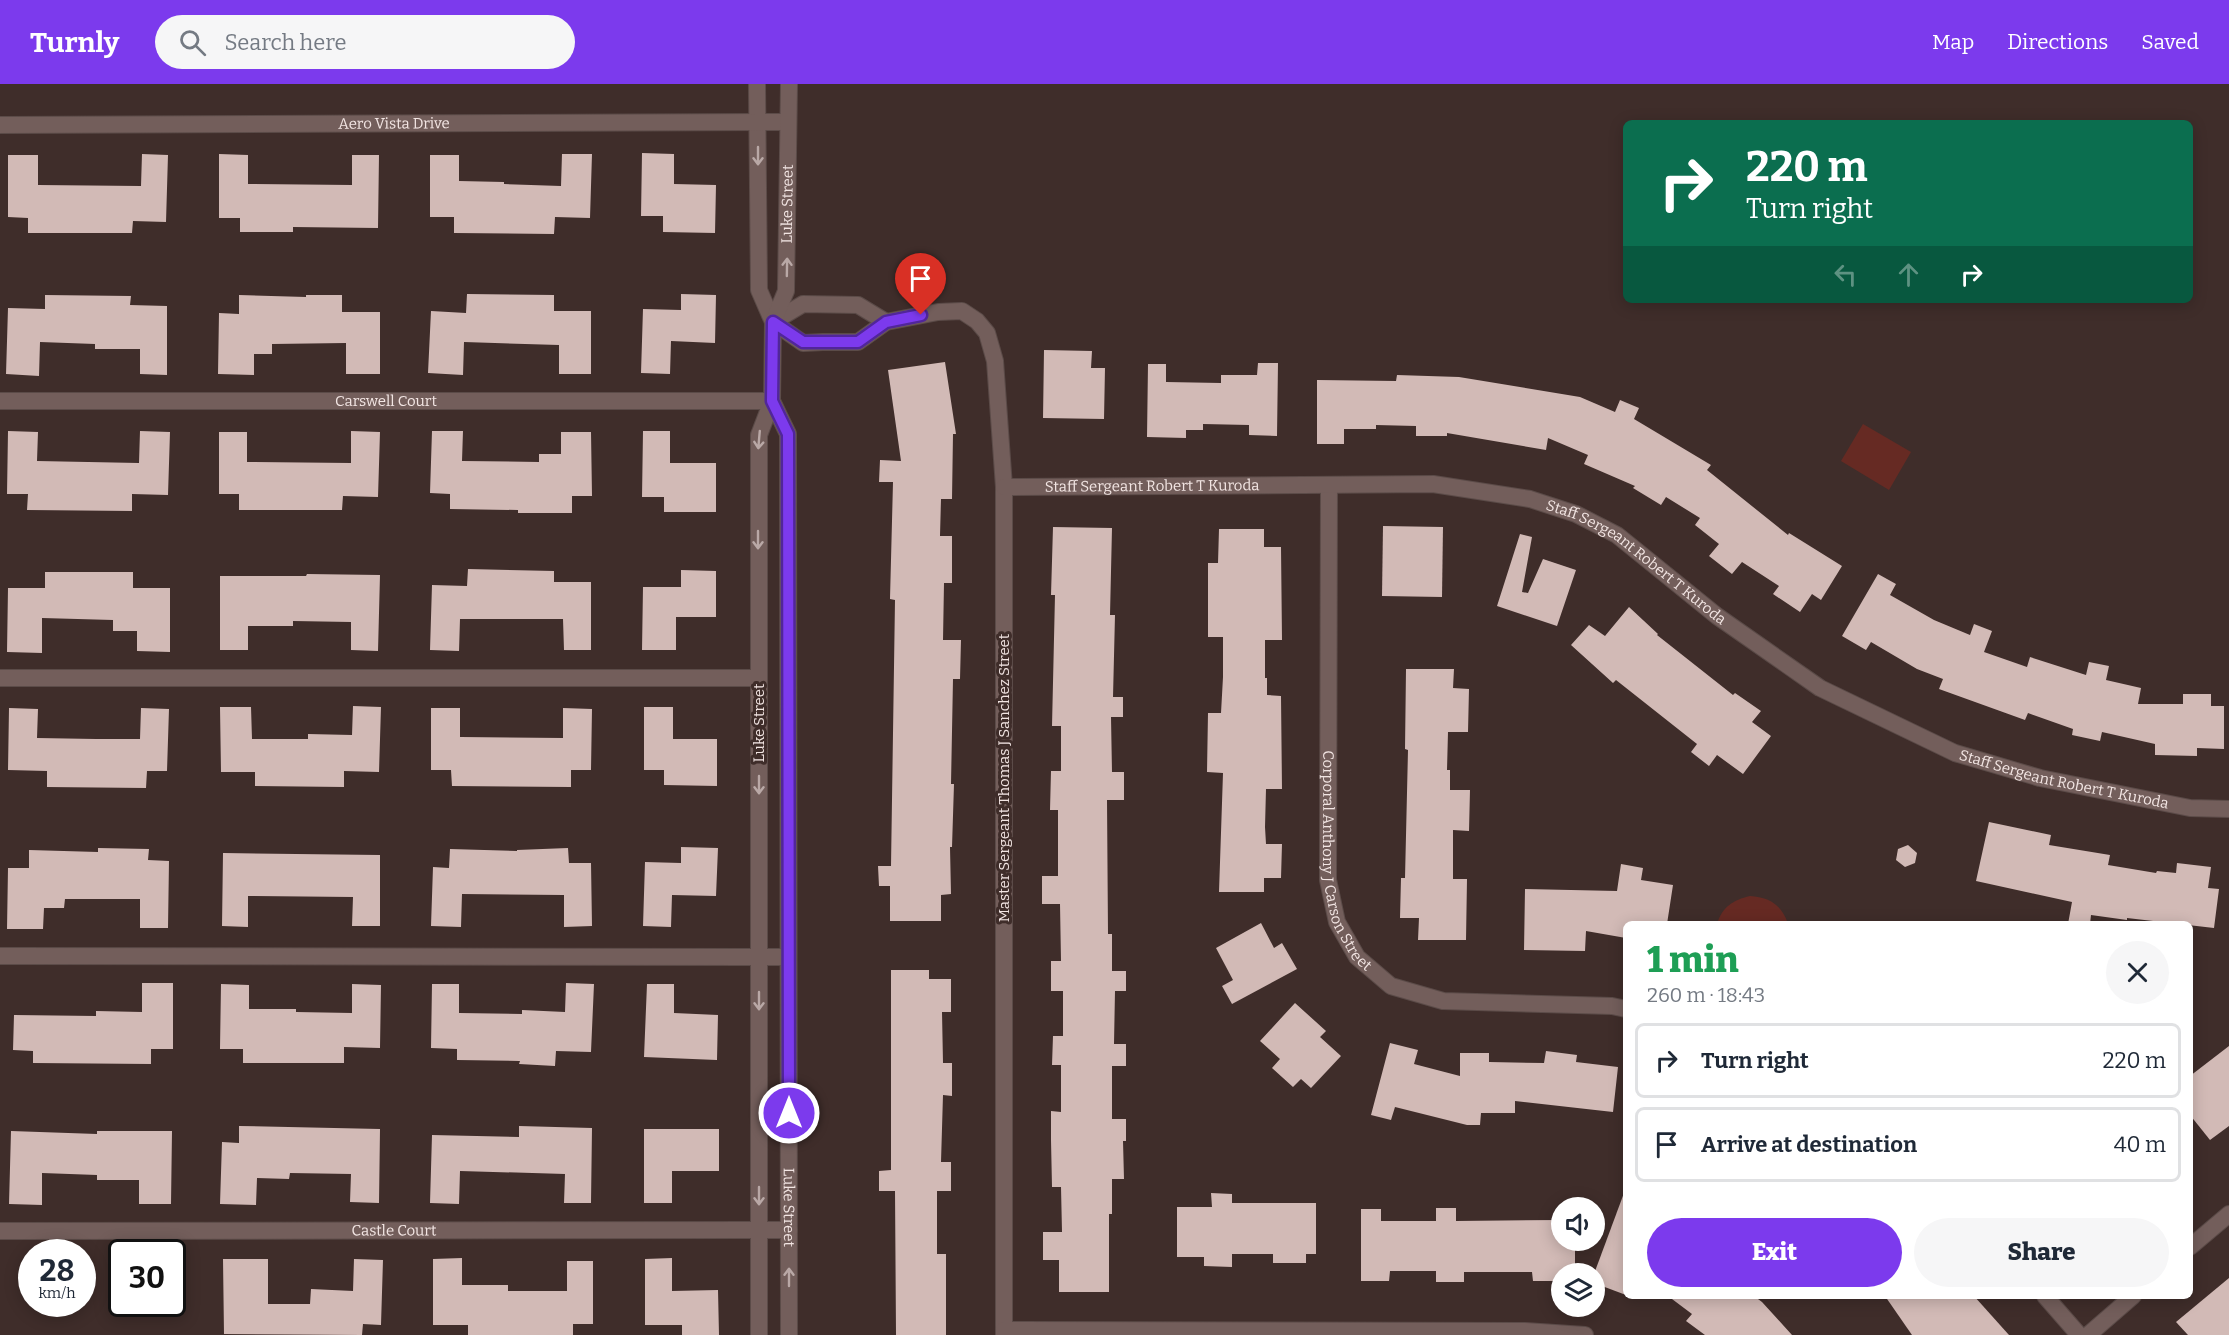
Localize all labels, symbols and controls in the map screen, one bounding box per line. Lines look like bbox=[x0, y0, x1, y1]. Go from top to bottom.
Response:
search box bbox=[155, 15, 575, 69]
text: Turnly bbox=[30, 26, 119, 59]
icon: search bbox=[176, 26, 209, 59]
text: Search here bbox=[224, 29, 347, 56]
text: Map bbox=[1932, 29, 1974, 55]
text: Directions bbox=[2007, 29, 2108, 55]
text: Saved bbox=[2141, 29, 2199, 55]
street label: Aero Vista Drive bbox=[338, 114, 450, 133]
text: 220 m bbox=[1746, 142, 1868, 192]
icon: right bbox=[1647, 144, 1725, 222]
one-way arrow bbox=[752, 145, 764, 165]
street label: Luke Street bbox=[778, 164, 797, 244]
text: Turn right bbox=[1746, 193, 1873, 225]
pin bbox=[895, 253, 946, 315]
one-way arrow bbox=[781, 257, 792, 277]
icon: left bbox=[1829, 258, 1862, 291]
icon: ahead bbox=[1892, 258, 1925, 291]
icon: right bbox=[1955, 258, 1988, 291]
icon: arrive bbox=[904, 262, 937, 295]
street label: Carswell Court bbox=[335, 392, 437, 410]
one-way arrow bbox=[753, 430, 764, 450]
street label: Staff Sergeant Robert T Kuroda bbox=[1045, 476, 1259, 496]
street label: Staff Sergeant Robert T Kuroda bbox=[1544, 496, 1730, 629]
one-way arrow bbox=[752, 530, 764, 550]
street label: Master Sergeant Thomas J Sanchez Street bbox=[995, 633, 1013, 922]
street label: Luke Street bbox=[750, 683, 768, 762]
street label: Staff Sergeant Robert T Kuroda bbox=[1957, 746, 2170, 813]
street label: Corporal Anthony J Carson Street bbox=[1319, 750, 1376, 975]
one-way arrow bbox=[753, 774, 765, 794]
text: 1 min bbox=[1647, 938, 1739, 982]
button: close bbox=[2106, 941, 2169, 1004]
text: 260 m · 18:43 bbox=[1647, 983, 1765, 1007]
one-way arrow bbox=[753, 990, 765, 1010]
icon: right bbox=[1650, 1044, 1683, 1077]
text: Turn right bbox=[1701, 1047, 1809, 1074]
text: 220 m bbox=[2103, 1047, 2166, 1074]
position arrow bbox=[757, 1081, 821, 1145]
icon: arrive bbox=[1650, 1128, 1683, 1161]
text: Arrive at destination bbox=[1701, 1131, 1917, 1158]
text: 40 m bbox=[2114, 1131, 2166, 1158]
street label: Luke Street bbox=[780, 1168, 798, 1247]
one-way arrow bbox=[753, 1185, 765, 1205]
map controls bbox=[1551, 1197, 1605, 1317]
button: sound bbox=[1551, 1197, 1605, 1251]
button: Exit bbox=[1647, 1218, 1902, 1287]
button: Share bbox=[1914, 1218, 2169, 1287]
street label: Castle Court bbox=[352, 1221, 437, 1240]
speed limit sign: 30 bbox=[108, 1239, 186, 1317]
text: 28 bbox=[40, 1253, 74, 1289]
button: layers bbox=[1551, 1263, 1605, 1317]
one-way arrow bbox=[783, 1267, 795, 1287]
text: km/h bbox=[38, 1284, 76, 1302]

